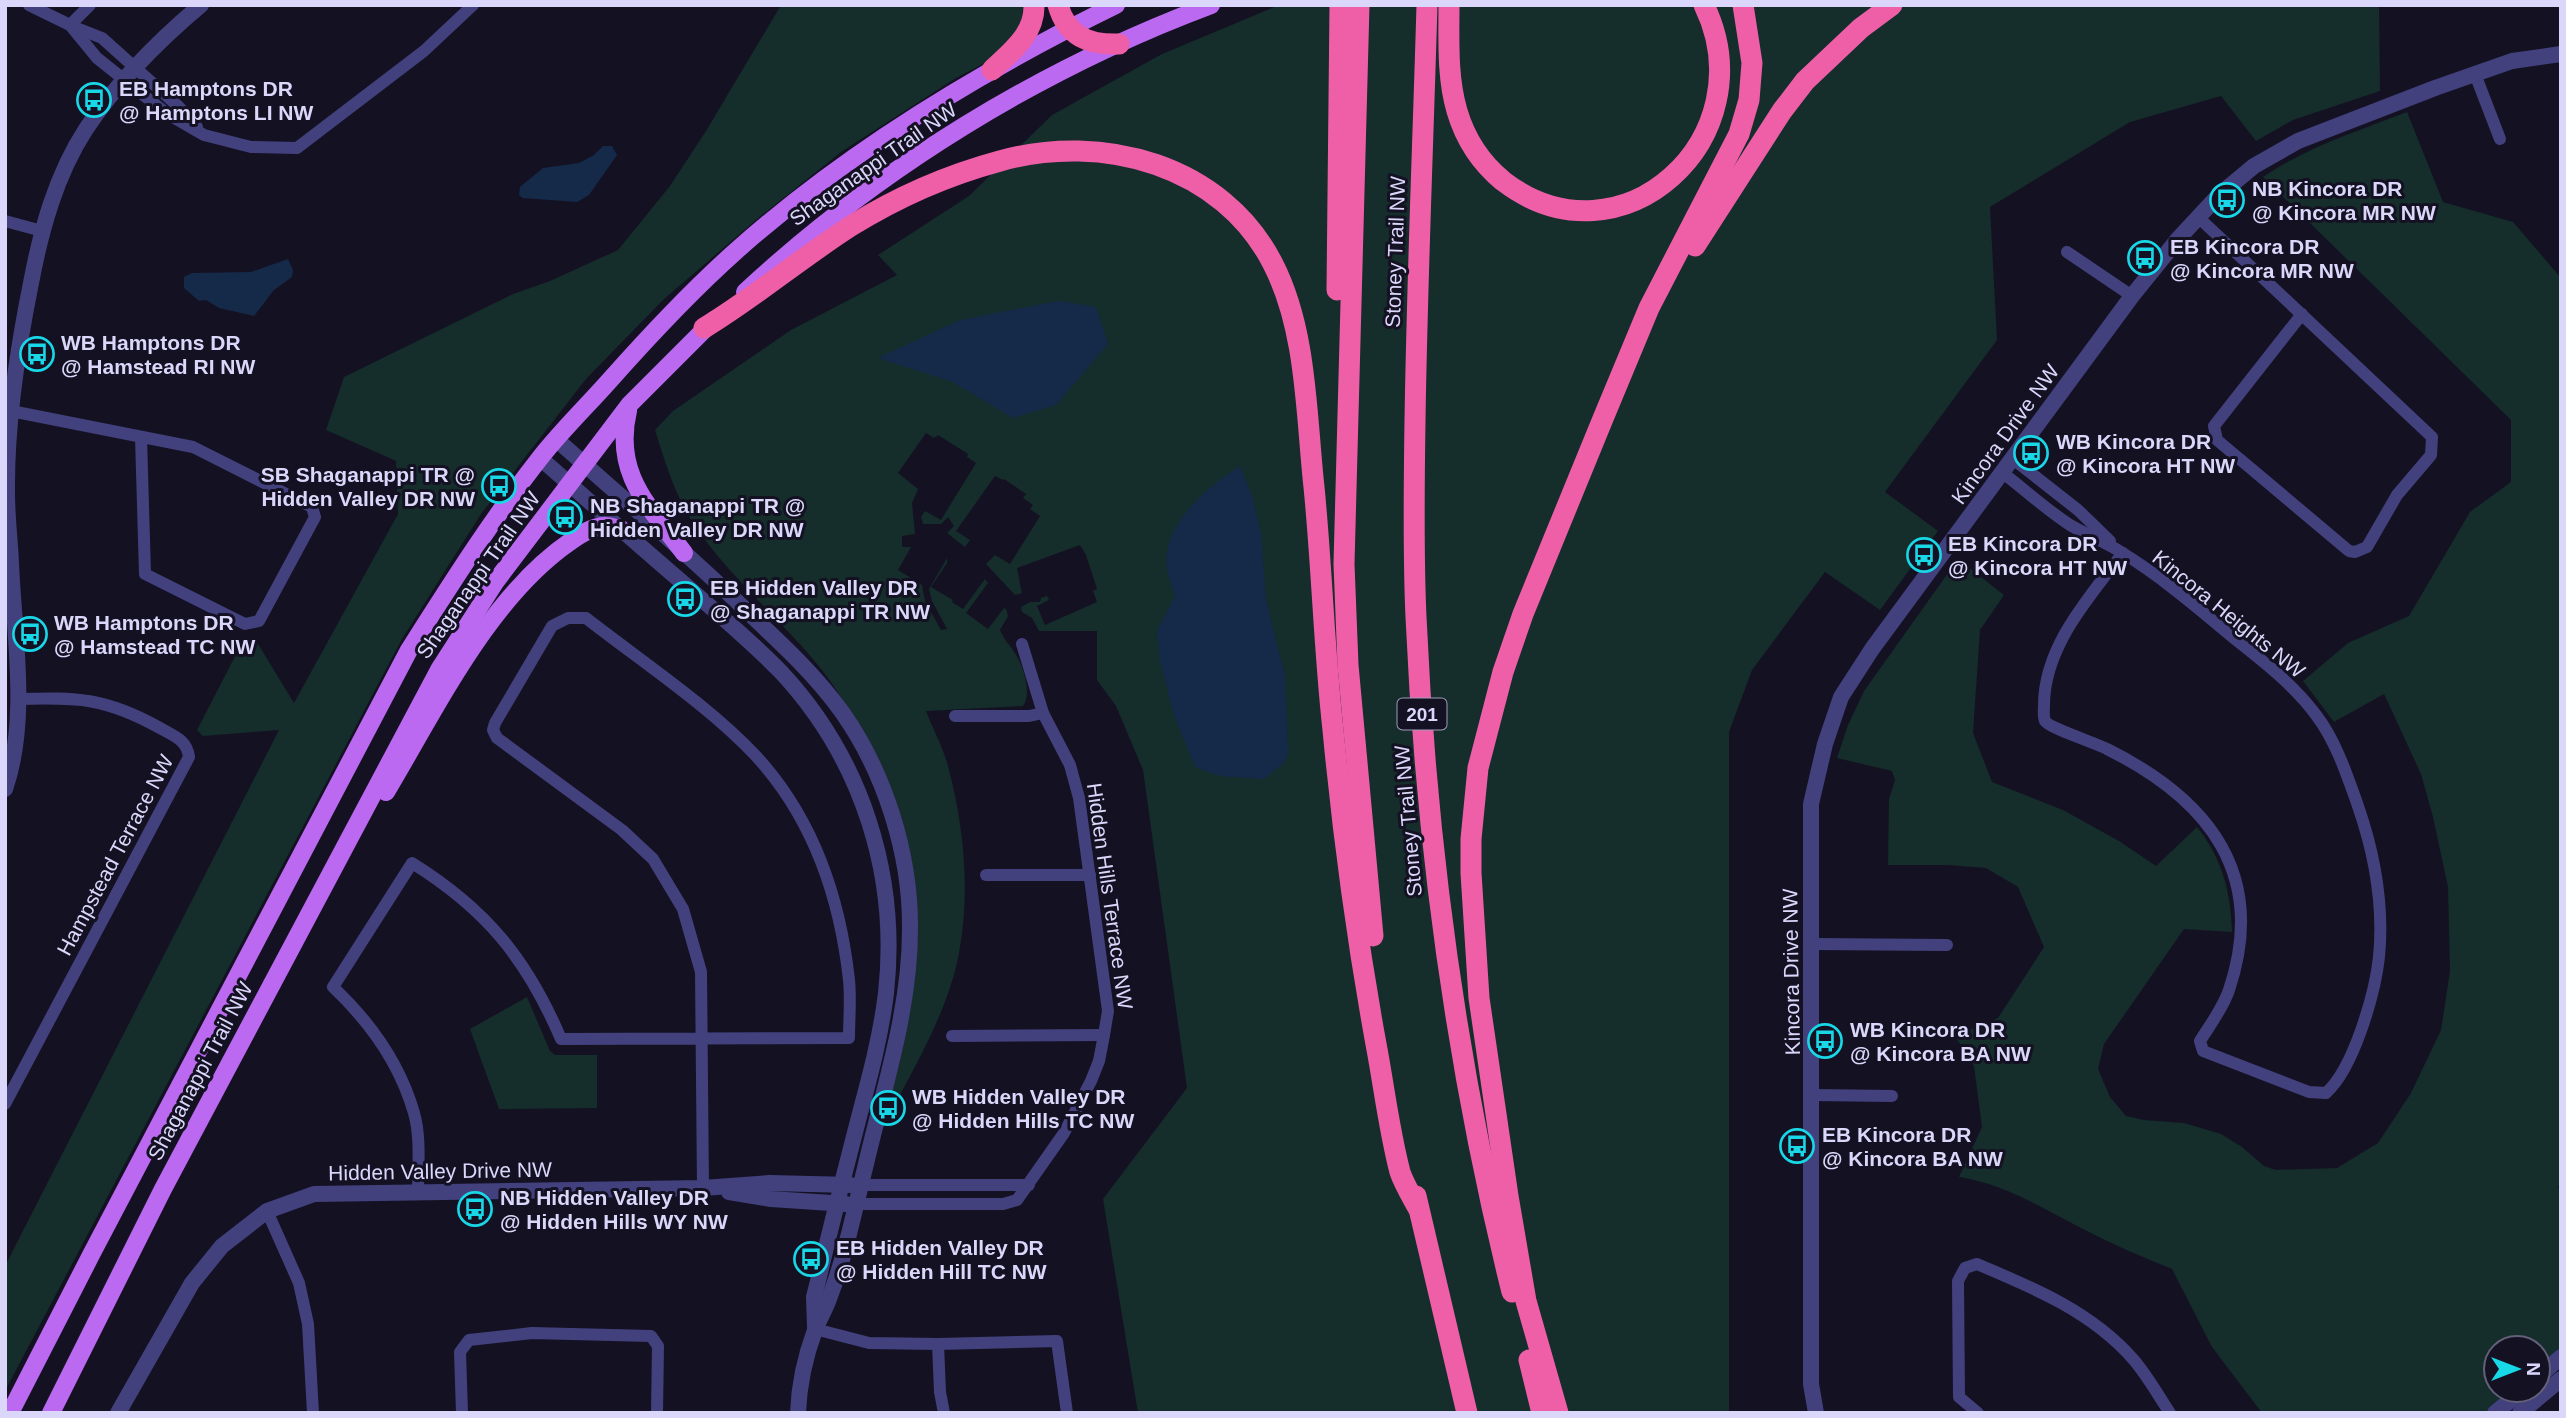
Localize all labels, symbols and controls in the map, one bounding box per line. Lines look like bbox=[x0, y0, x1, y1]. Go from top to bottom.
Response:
place label: EB Hamptons DR @ Hamptons LI NW bbox=[119, 77, 313, 124]
bus stop icon: EB Hamptons DR @ Hamptons LI NW bbox=[75, 81, 113, 119]
street label: Shaganappi Trail NW bbox=[785, 98, 961, 230]
street label: Stoney Trail NW bbox=[1381, 176, 1409, 328]
place label: NB Kincora DR @ Kincora MR NW bbox=[2252, 177, 2436, 224]
bus stop icon: NB Kincora DR @ Kincora MR NW bbox=[2208, 181, 2246, 219]
place label: EB Kincora DR @ Kincora MR NW bbox=[2170, 235, 2354, 282]
bus stop icon: EB Kincora DR @ Kincora MR NW bbox=[2126, 239, 2164, 277]
place label: WB Hamptons DR @ Hamstead RI NW bbox=[61, 331, 256, 378]
bus stop icon: WB Hamptons DR @ Hamstead RI NW bbox=[18, 335, 56, 373]
street label: Kincora Drive NW bbox=[1947, 360, 2063, 508]
place label: WB Kincora DR @ Kincora HT NW bbox=[2056, 430, 2235, 477]
bus stop icon: WB Kincora DR @ Kincora HT NW bbox=[2012, 434, 2050, 472]
place label: SB Shaganappi TR @ Hidden Valley DR NW bbox=[261, 463, 475, 510]
bus stop icon: SB Shaganappi TR @ Hidden Valley DR NW bbox=[480, 467, 518, 505]
street label: Shaganappi Trail NW bbox=[412, 487, 544, 663]
place label: NB Shaganappi TR @ Hidden Valley DR NW bbox=[590, 494, 805, 541]
bus stop icon: NB Shaganappi TR @ Hidden Valley DR NW bbox=[546, 498, 584, 536]
place label: EB Kincora DR @ Kincora HT NW bbox=[1948, 532, 2127, 579]
bus stop icon: EB Kincora DR @ Kincora HT NW bbox=[1905, 536, 1943, 574]
street label: Kincora Heights NW bbox=[2148, 546, 2310, 683]
place label: EB Hidden Valley DR @ Shaganappi TR NW bbox=[710, 576, 930, 623]
bus stop icon: EB Hidden Valley DR @ Shaganappi TR NW bbox=[666, 580, 704, 618]
place label: WB Hamptons DR @ Hamstead TC NW bbox=[54, 611, 256, 658]
bus stop icon: WB Hamptons DR @ Hamstead TC NW bbox=[11, 615, 49, 653]
road number: 201 bbox=[1398, 698, 1446, 730]
street label: Stoney Trail NW bbox=[1390, 744, 1426, 898]
street label: Hampstead Terrace NW bbox=[52, 751, 178, 959]
street label: Hidden Hills Terrace NW bbox=[1083, 781, 1137, 1011]
street label: Kincora Drive NW bbox=[1778, 888, 1804, 1056]
street label: Shaganappi Trail NW bbox=[143, 978, 257, 1164]
place label: WB Kincora DR @ Kincora BA NW bbox=[1850, 1018, 2031, 1065]
bus stop icon: WB Kincora DR @ Kincora BA NW bbox=[1806, 1022, 1844, 1060]
place label: WB Hidden Valley DR @ Hidden Hills TC NW bbox=[912, 1085, 1134, 1132]
bus stop icon: WB Hidden Valley DR @ Hidden Hills TC NW bbox=[869, 1089, 907, 1127]
place label: EB Kincora DR @ Kincora BA NW bbox=[1822, 1123, 2003, 1170]
bus stop icon: EB Kincora DR @ Kincora BA NW bbox=[1778, 1127, 1816, 1165]
street label: Hidden Valley Drive NW bbox=[328, 1158, 552, 1184]
place label: NB Hidden Valley DR @ Hidden Hills WY NW bbox=[500, 1186, 728, 1233]
bus stop icon: NB Hidden Valley DR @ Hidden Hills WY NW bbox=[456, 1190, 494, 1228]
place label: EB Hidden Valley DR @ Hidden Hill TC NW bbox=[836, 1236, 1047, 1283]
bus stop icon: EB Hidden Valley DR @ Hidden Hill TC NW bbox=[792, 1240, 830, 1278]
north arrow bbox=[2482, 1334, 2552, 1404]
text: N bbox=[2523, 1362, 2544, 1376]

